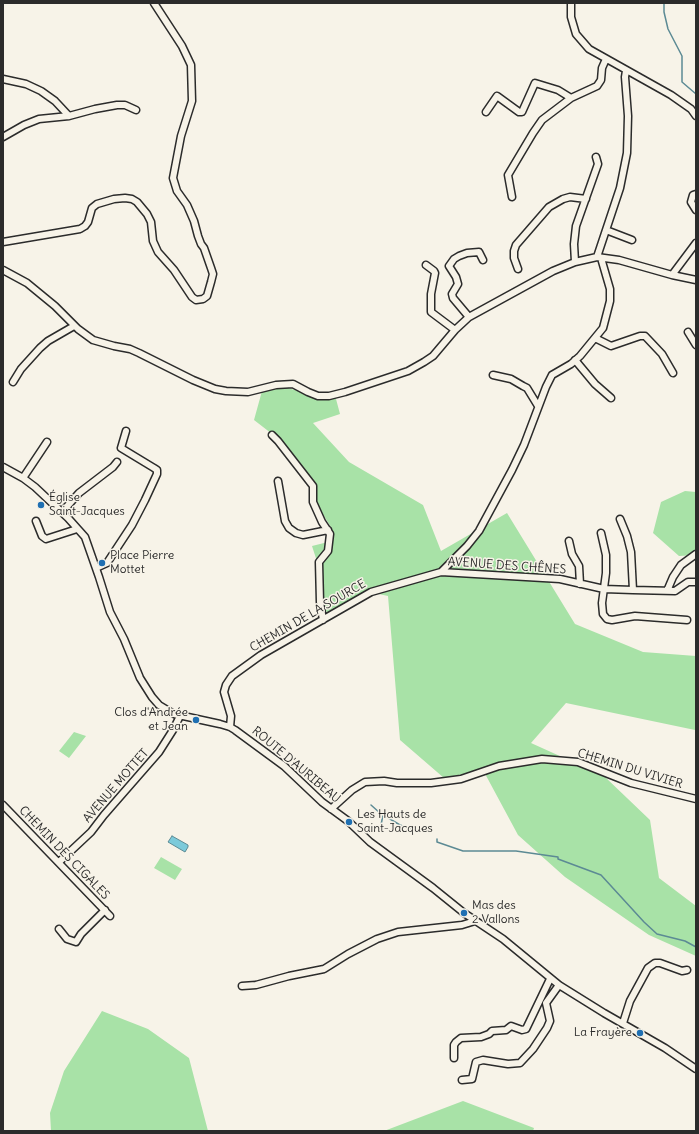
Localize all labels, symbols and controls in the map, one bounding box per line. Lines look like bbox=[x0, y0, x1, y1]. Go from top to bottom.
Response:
place label: Église Saint-Jacques bbox=[49, 491, 125, 519]
marker: Église Saint-Jacques bbox=[36, 500, 46, 510]
place label: Place Pierre Mottet bbox=[110, 549, 174, 577]
street label: AVENUE DES CHÊNES bbox=[447, 555, 567, 577]
marker: Place Pierre Mottet bbox=[97, 558, 107, 568]
street label: CHEMIN DE LA SOURCE bbox=[247, 577, 369, 655]
place label: Clos d'Andrée et Jean bbox=[114, 706, 188, 734]
marker: Clos d'Andrée et Jean bbox=[191, 715, 201, 725]
street label: ROUTE D'AURIBEAU bbox=[249, 724, 343, 806]
street label: AVENUE MOTTET bbox=[80, 746, 152, 826]
street label: CHEMIN DU VIVIER bbox=[576, 746, 684, 792]
street label: CHEMIN DES CIGALES bbox=[16, 803, 112, 903]
place label: Les Hauts de Saint-Jacques bbox=[357, 808, 433, 836]
marker: Les Hauts de Saint-Jacques bbox=[344, 817, 354, 827]
place label: Mas des 2 Vallons bbox=[472, 899, 520, 927]
marker: Mas des 2 Vallons bbox=[459, 908, 469, 918]
place label: La Frayère bbox=[574, 1026, 632, 1040]
marker: La Frayère bbox=[635, 1028, 645, 1038]

